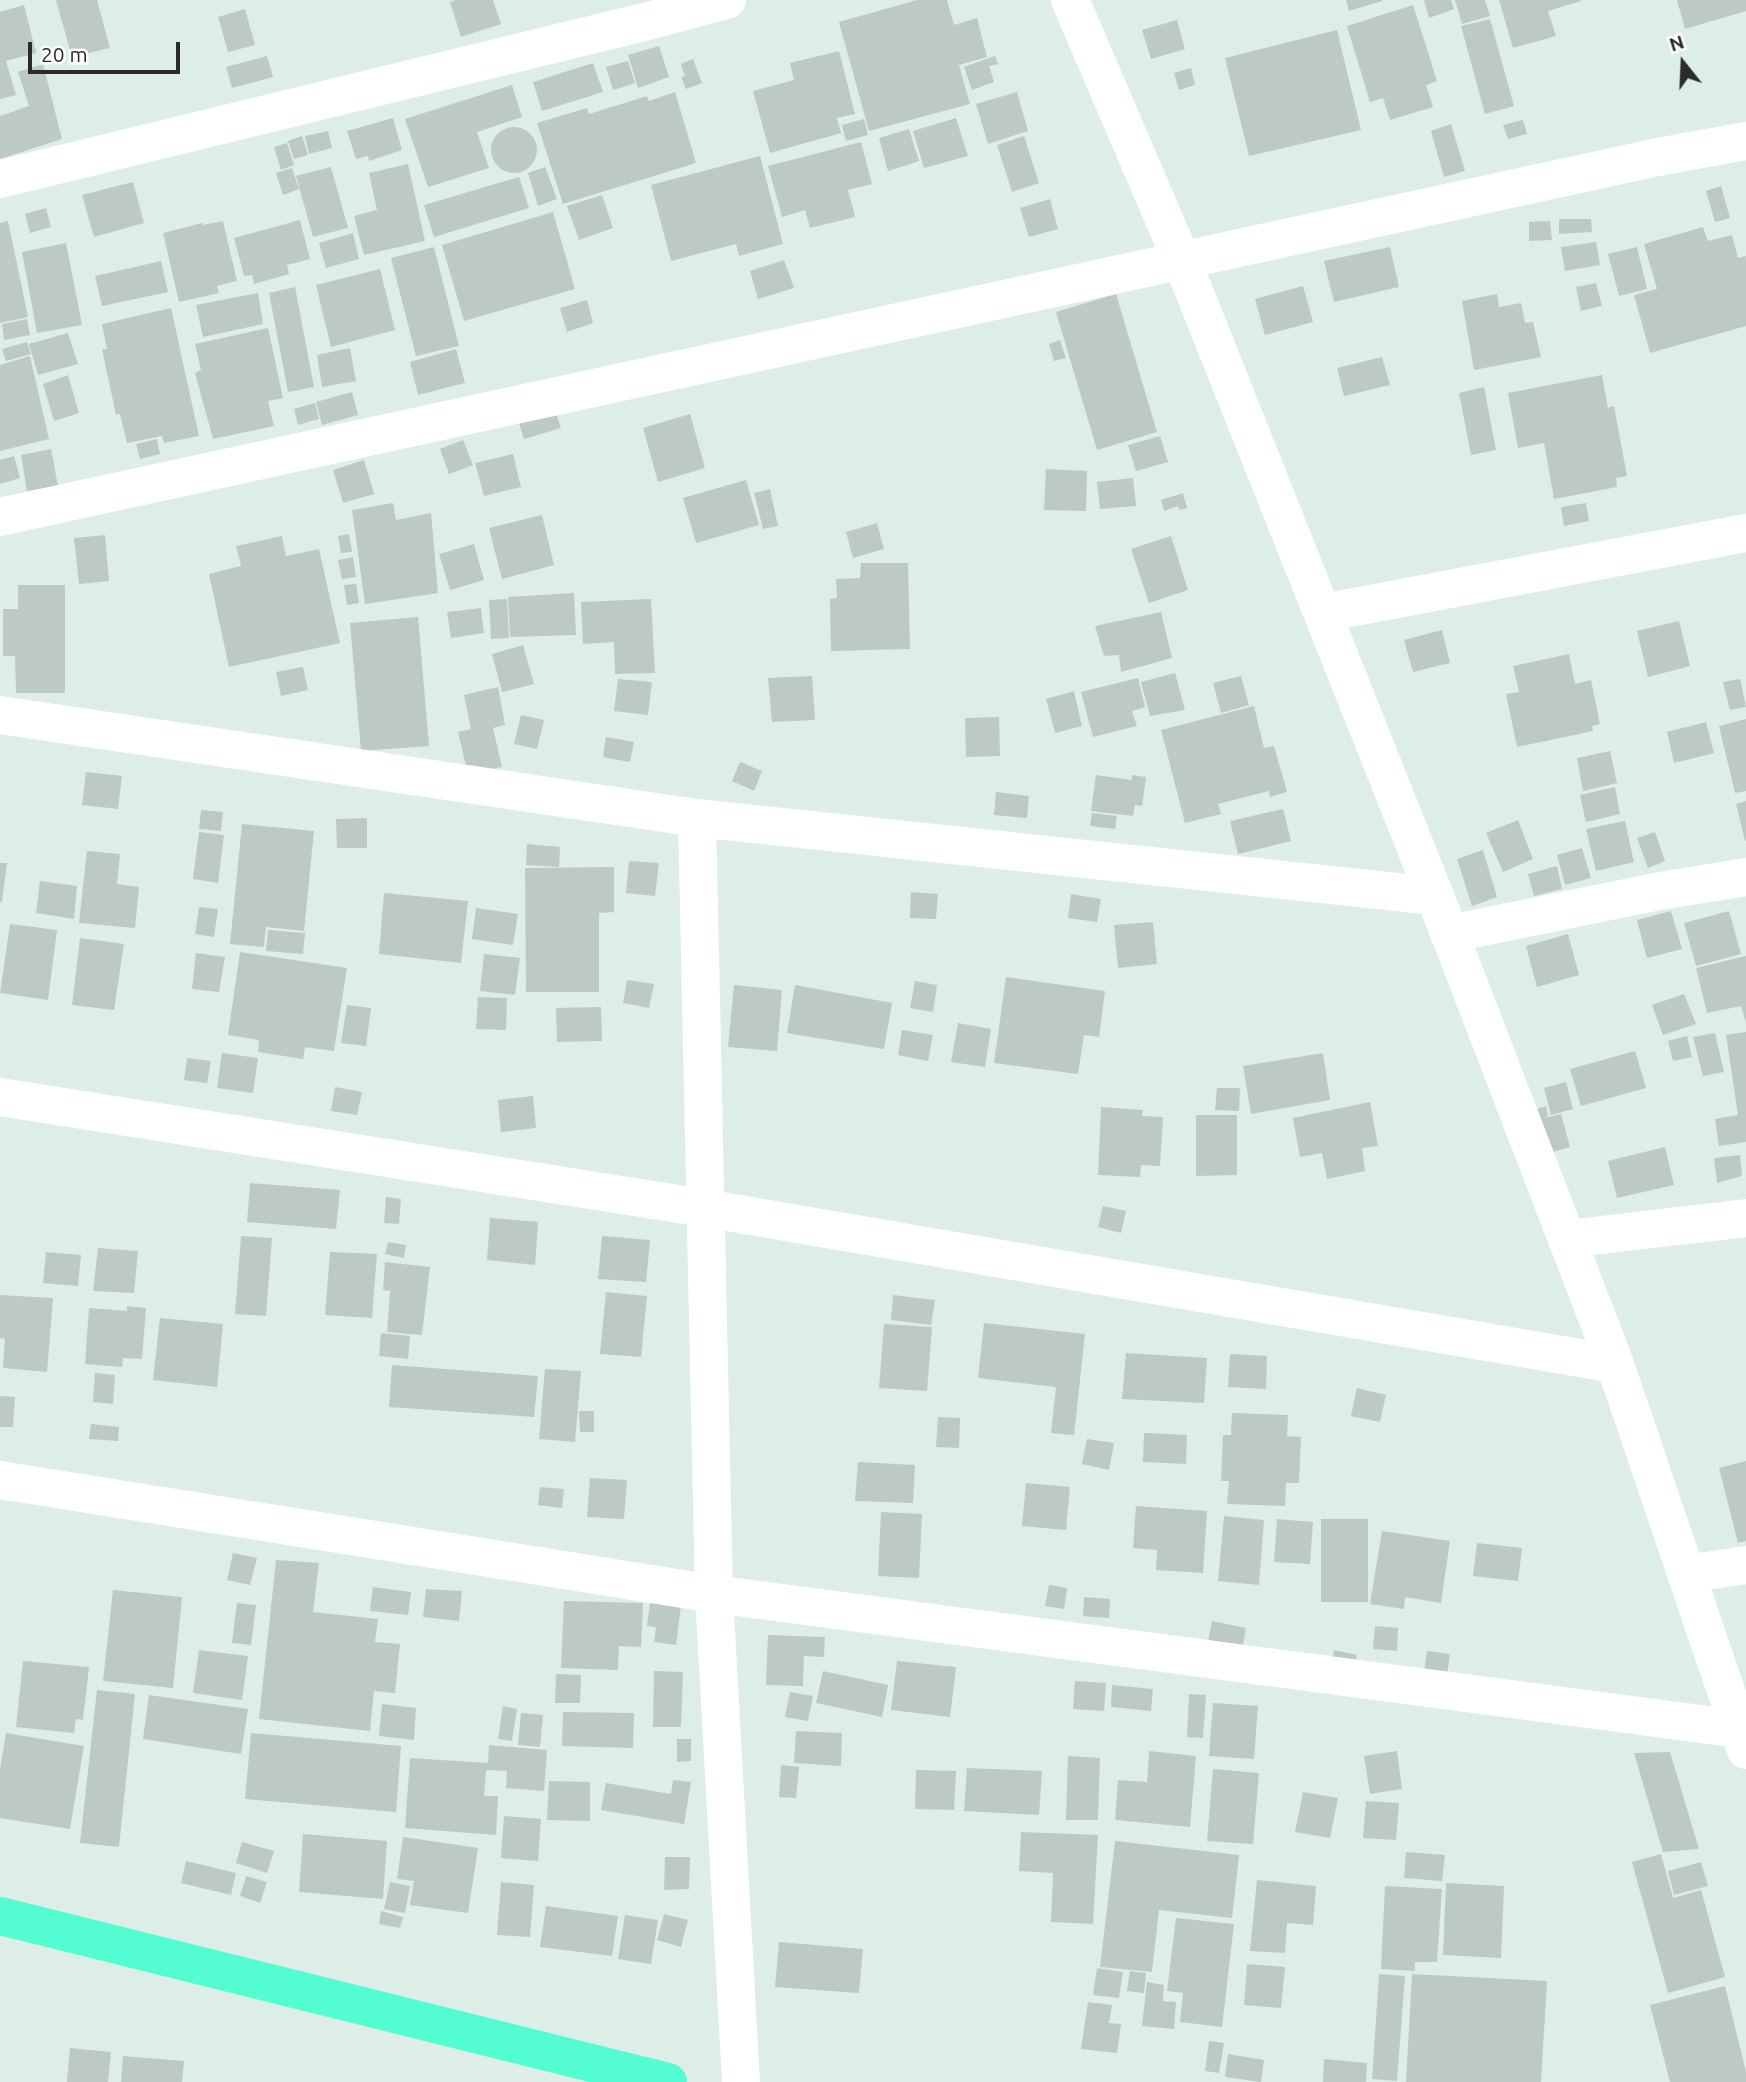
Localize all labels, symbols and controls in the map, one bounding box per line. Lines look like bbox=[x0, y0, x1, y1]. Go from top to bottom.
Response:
scale bar bbox=[32, 28, 184, 72]
north arrow bbox=[1648, 28, 1718, 98]
text: N bbox=[1666, 30, 1687, 56]
text: 20 m bbox=[41, 42, 88, 66]

